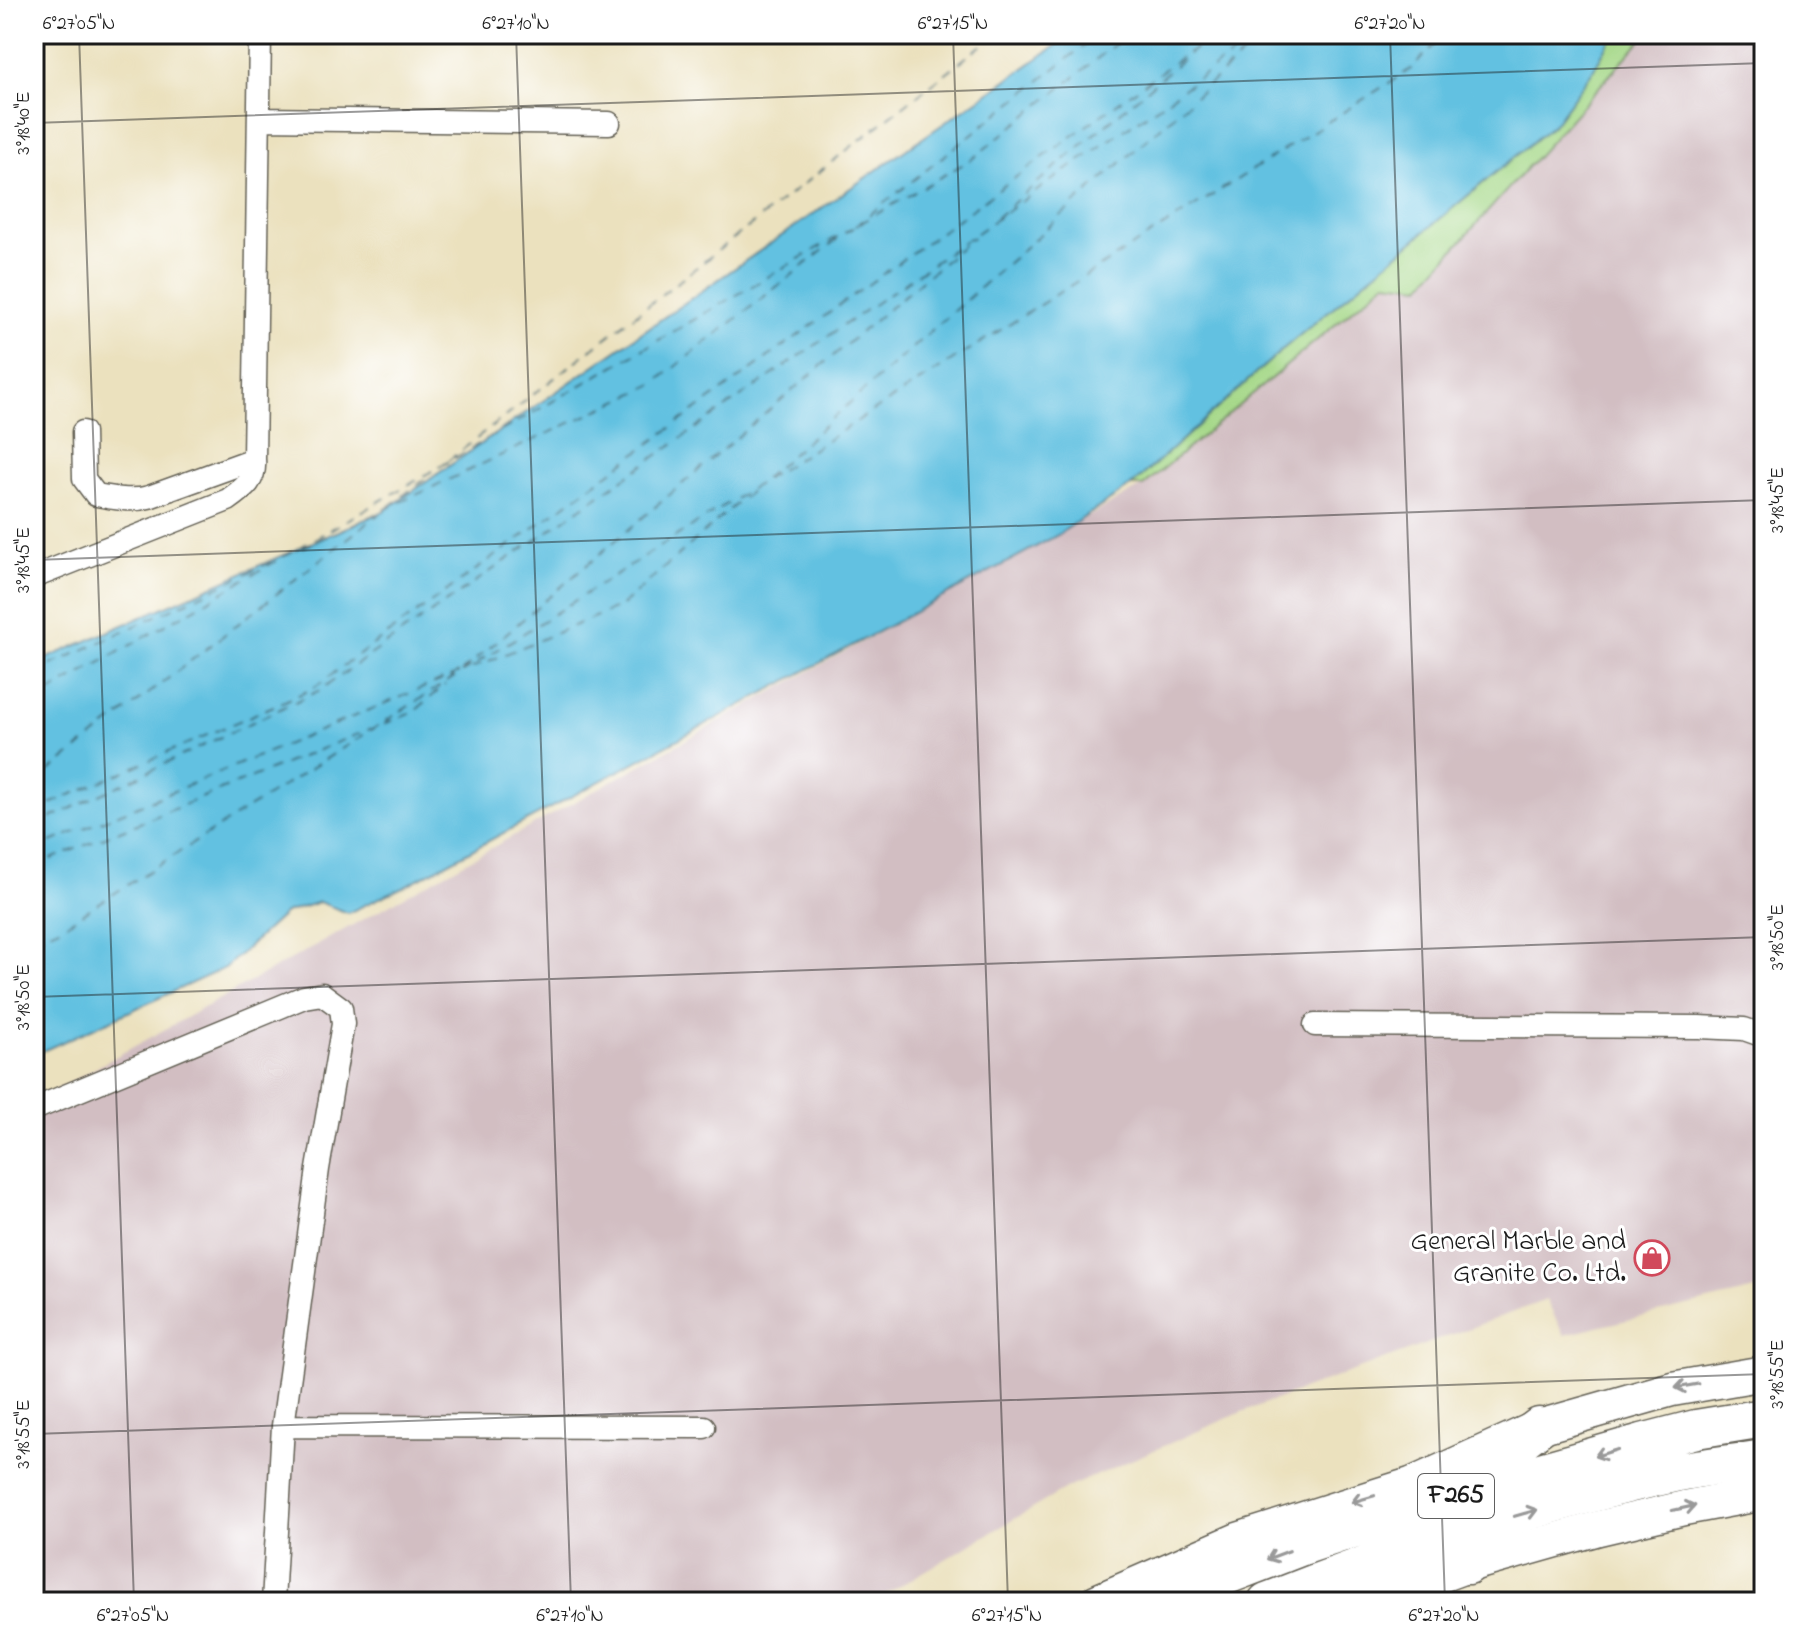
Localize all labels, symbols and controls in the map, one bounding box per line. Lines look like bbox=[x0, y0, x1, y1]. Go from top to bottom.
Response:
text: 6°27'05"N bbox=[43, 10, 115, 39]
text: 6°27'10"N bbox=[482, 10, 550, 39]
text: 6°27'15"N bbox=[918, 10, 988, 39]
text: 6°27'20"N bbox=[1354, 10, 1426, 39]
text: 3°18'40"E bbox=[10, 91, 39, 155]
text: 3°18'45"E bbox=[1764, 467, 1793, 533]
text: 3°18'45"E bbox=[10, 527, 39, 593]
text: 3°18'50"E bbox=[1764, 904, 1793, 970]
text: 3°18'50"E bbox=[10, 964, 39, 1030]
place label: General Marble and Granite Co. Ltd. bbox=[1410, 1222, 1626, 1295]
shop icon: General Marble and Granite Co. Ltd. bbox=[1633, 1239, 1671, 1277]
text: 3°18'55"E bbox=[1764, 1339, 1793, 1409]
one-way arrow bbox=[1675, 1380, 1700, 1395]
text: 3°18'55"E bbox=[10, 1399, 39, 1469]
one-way arrow bbox=[1594, 1446, 1620, 1461]
road number: F265 bbox=[1418, 1474, 1494, 1518]
one-way arrow bbox=[1351, 1492, 1377, 1507]
one-way arrow bbox=[1671, 1500, 1696, 1515]
one-way arrow bbox=[1513, 1505, 1539, 1520]
one-way arrow bbox=[1266, 1549, 1291, 1563]
text: 6°27'05"N bbox=[97, 1602, 169, 1631]
text: 6°27'10"N bbox=[536, 1602, 604, 1631]
text: 6°27'15"N bbox=[972, 1602, 1042, 1631]
text: 6°27'20"N bbox=[1408, 1602, 1480, 1631]

